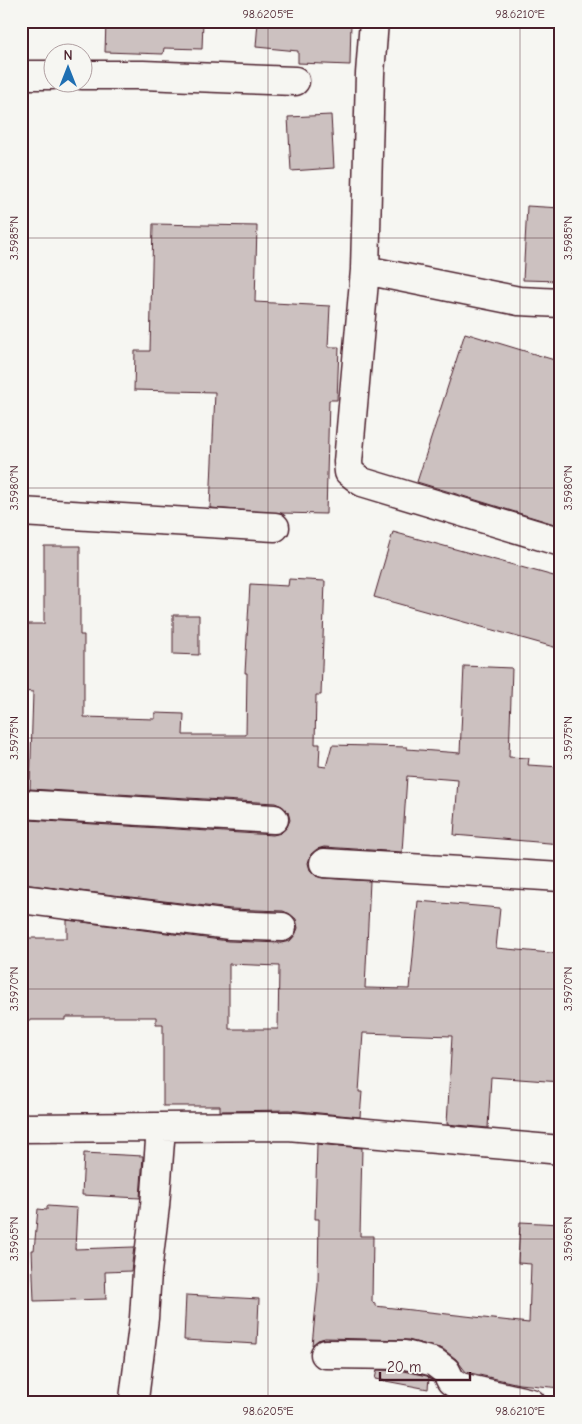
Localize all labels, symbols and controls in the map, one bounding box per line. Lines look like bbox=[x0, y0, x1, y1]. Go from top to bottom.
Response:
text: 98.6205°E bbox=[242, 7, 294, 21]
text: 98.6210°E bbox=[495, 7, 545, 21]
north arrow bbox=[42, 42, 92, 92]
text: N bbox=[63, 47, 73, 64]
text: 3.5985°N bbox=[7, 216, 21, 260]
text: 3.5985°N bbox=[561, 216, 575, 260]
text: 3.5980°N bbox=[7, 465, 21, 511]
text: 3.5980°N bbox=[561, 465, 575, 511]
text: 3.5975°N bbox=[7, 716, 21, 760]
text: 3.5975°N bbox=[561, 716, 575, 760]
text: 3.5970°N bbox=[7, 967, 21, 1011]
text: 3.5970°N bbox=[561, 967, 575, 1011]
text: 3.5965°N bbox=[7, 1217, 21, 1261]
text: 3.5965°N bbox=[561, 1217, 575, 1261]
scale bar bbox=[380, 1349, 470, 1381]
text: 20 m bbox=[387, 1358, 421, 1376]
text: 98.6205°E bbox=[242, 1404, 294, 1418]
text: 98.6210°E bbox=[495, 1404, 545, 1418]

